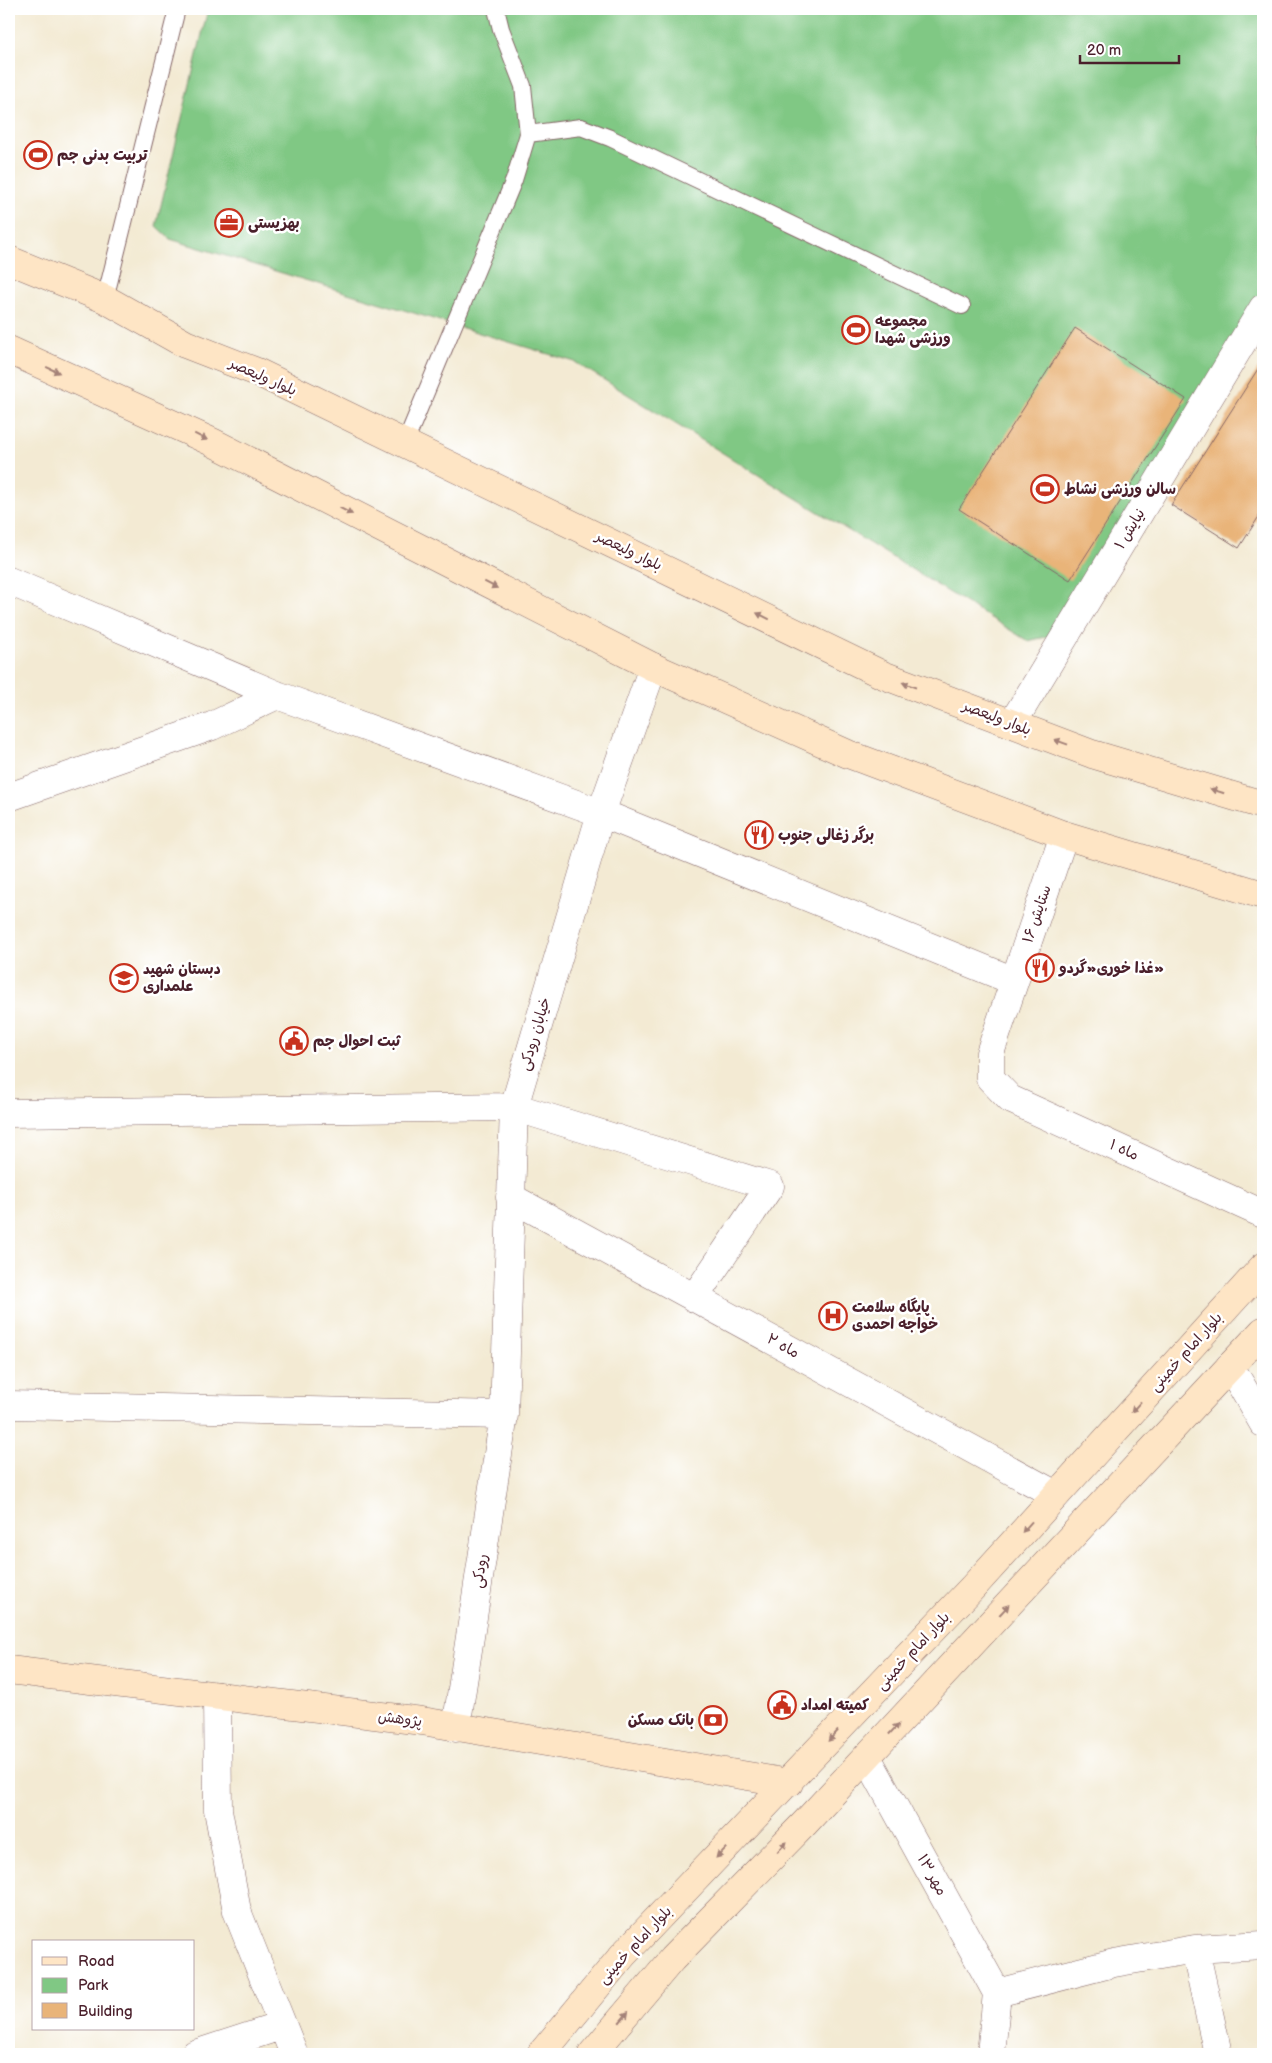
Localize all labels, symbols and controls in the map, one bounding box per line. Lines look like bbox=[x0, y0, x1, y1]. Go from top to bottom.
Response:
scale bar bbox=[1080, 32, 1178, 64]
text: 20 m bbox=[1087, 41, 1121, 60]
sports icon: تربیت بدنی جم bbox=[23, 140, 53, 170]
place label: تربیت بدنی جم bbox=[57, 146, 148, 166]
office icon: بهزیستی bbox=[214, 208, 244, 238]
place label: بهزیستی bbox=[248, 214, 300, 233]
place label: مجموعه ورزشی شهدا bbox=[875, 312, 951, 348]
sports icon: مجموعه ورزشی شهدا bbox=[841, 315, 871, 345]
street label: بلوار ولیعصر bbox=[225, 353, 300, 400]
one-way arrow bbox=[46, 366, 60, 374]
one-way arrow bbox=[194, 433, 208, 441]
sports icon: سالن ورزشی نشاط bbox=[1030, 474, 1060, 504]
place label: سالن ورزشی نشاط bbox=[1064, 480, 1176, 499]
street label: نیایش ۱ bbox=[1111, 505, 1149, 553]
one-way arrow bbox=[339, 507, 353, 515]
street label: بلوار ولیعصر bbox=[591, 526, 665, 575]
one-way arrow bbox=[484, 581, 498, 589]
one-way arrow bbox=[755, 612, 770, 620]
one-way arrow bbox=[902, 681, 917, 688]
street label: بلوار ولیعصر bbox=[958, 696, 1034, 740]
one-way arrow bbox=[1054, 738, 1069, 745]
one-way arrow bbox=[1209, 786, 1224, 794]
restaurant icon: برگر زغالی جنوب bbox=[744, 820, 774, 850]
place label: برگر زغالی جنوب bbox=[778, 825, 874, 845]
street label: ستایش ۱۶ bbox=[1018, 882, 1056, 946]
restaurant icon: غذا خوری«گردو» bbox=[1025, 953, 1055, 983]
place label: غذا خوری«گردو» bbox=[1058, 958, 1164, 978]
place label: دبستان شهید علمداری bbox=[143, 960, 221, 996]
school or university icon: دبستان شهید علمداری bbox=[109, 963, 139, 993]
street label: خیابان رودکی bbox=[515, 995, 555, 1073]
public building icon: ثبت احوال جم bbox=[279, 1026, 309, 1056]
place label: ثبت احوال جم bbox=[313, 1032, 402, 1052]
street label: ماه ۱ bbox=[1106, 1135, 1142, 1165]
place label: پایگاه سلامت خواجه احمدی bbox=[852, 1297, 938, 1334]
hospital icon: پایگاه سلامت خواجه احمدی bbox=[818, 1301, 848, 1331]
street label: بلوار امام خمینی bbox=[1145, 1308, 1227, 1396]
street label: ماه ۲ bbox=[763, 1329, 803, 1363]
one-way arrow bbox=[1131, 1400, 1142, 1413]
one-way arrow bbox=[1021, 1521, 1033, 1533]
street label: رودکی bbox=[468, 1552, 492, 1590]
one-way arrow bbox=[998, 1604, 1010, 1616]
street label: بلوار امام خمینی bbox=[872, 1608, 955, 1695]
public building icon: کمیته امداد bbox=[767, 1690, 797, 1720]
place label: کمیته امداد bbox=[801, 1696, 870, 1715]
bank icon: بانک مسکن bbox=[698, 1705, 728, 1735]
street label: پژوهش bbox=[377, 1707, 423, 1731]
place label: بانک مسکن bbox=[628, 1711, 694, 1730]
one-way arrow bbox=[888, 1723, 900, 1735]
one-way arrow bbox=[827, 1729, 839, 1741]
one-way arrow bbox=[776, 1841, 788, 1853]
one-way arrow bbox=[715, 1847, 727, 1859]
street label: مهر ۱۳ bbox=[913, 1851, 951, 1899]
street label: بلوار امام خمینی bbox=[594, 1902, 677, 1989]
legend bbox=[32, 1940, 195, 2030]
text: Road bbox=[78, 1952, 114, 1971]
text: Park bbox=[78, 1976, 109, 1995]
text: Building bbox=[78, 2002, 133, 2021]
one-way arrow bbox=[618, 2011, 629, 2024]

